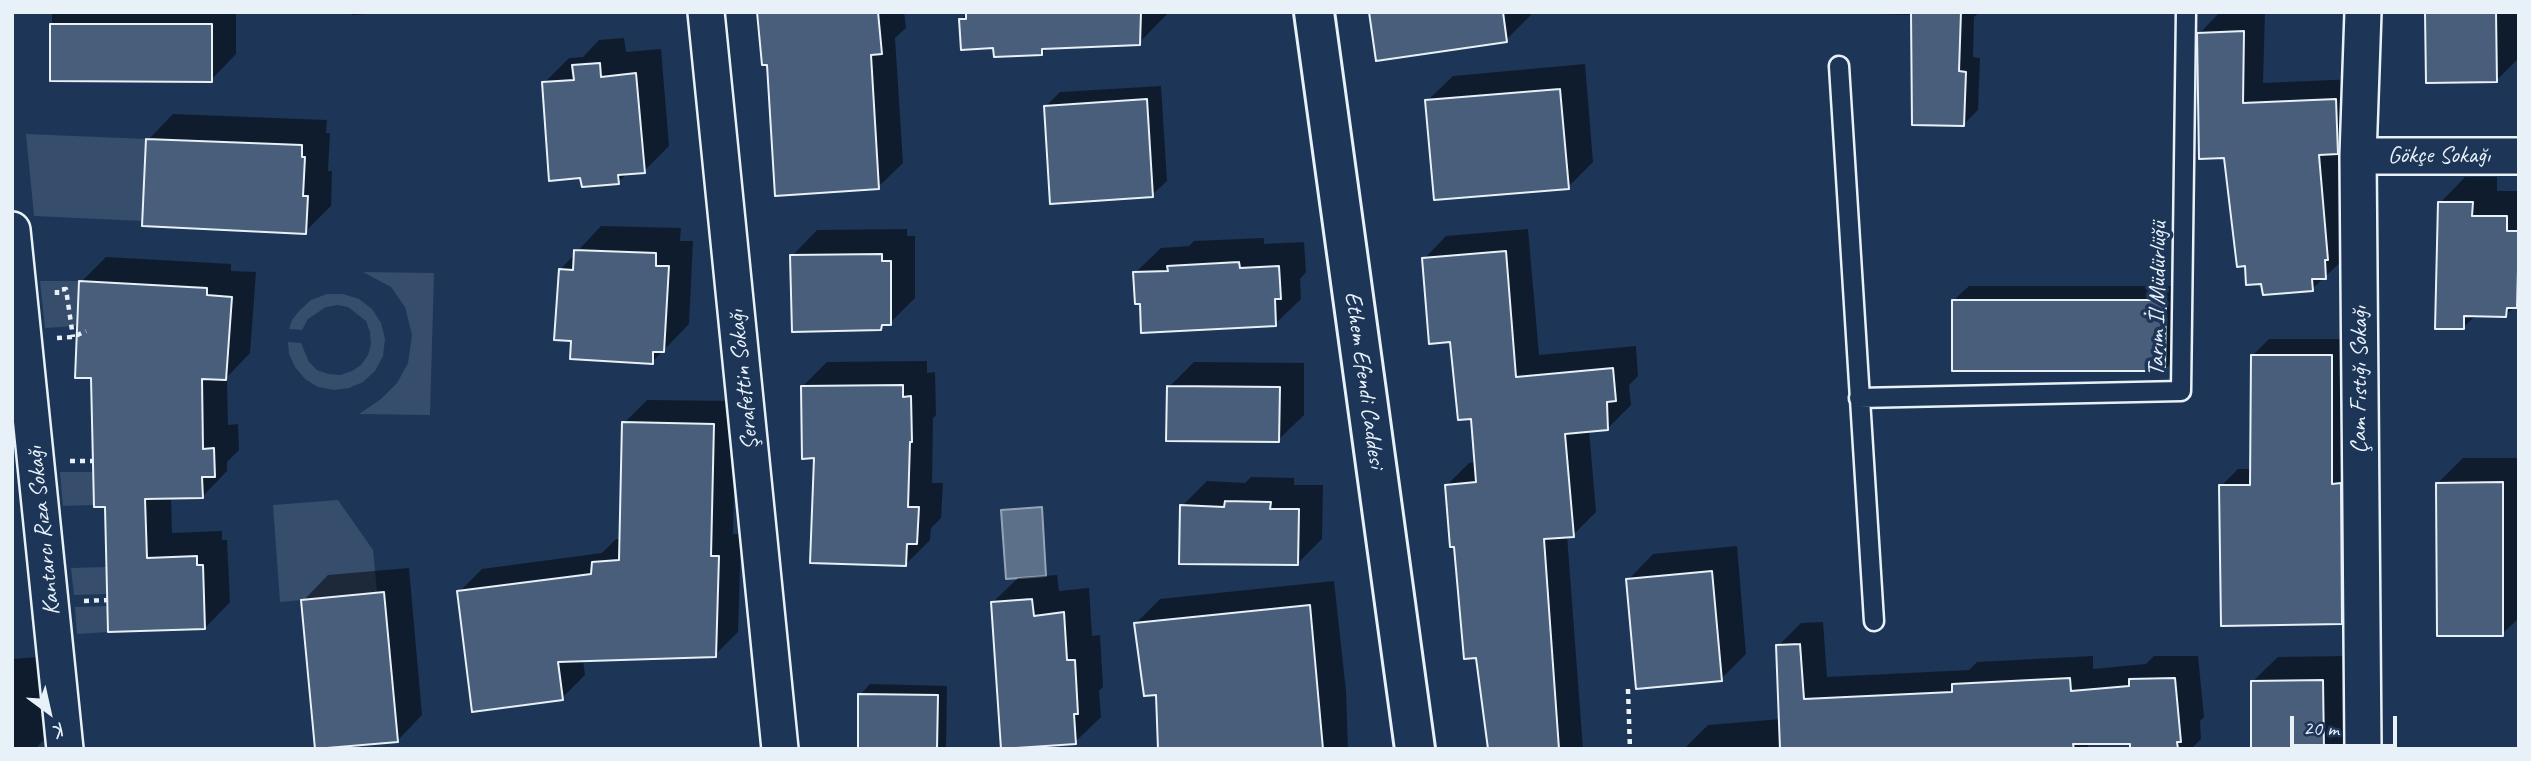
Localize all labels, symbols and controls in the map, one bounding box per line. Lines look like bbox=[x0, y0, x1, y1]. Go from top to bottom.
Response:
street label: Gökçe Sokağı bbox=[2388, 142, 2490, 170]
street label: Tarım İl Müdürlüğü bbox=[2142, 221, 2174, 377]
street label: Ethem Efendi Caddesi bbox=[1337, 290, 1391, 470]
street label: Çam Fıstığı Sokağı bbox=[2346, 306, 2374, 454]
street label: Şerafettin Sokağı bbox=[722, 308, 766, 452]
street label: Kantarcı Rıza Sokağı bbox=[21, 445, 67, 617]
north arrow bbox=[14, 677, 84, 747]
scale bar bbox=[2293, 702, 2400, 746]
text: 20 m bbox=[2303, 715, 2339, 741]
text: K bbox=[50, 717, 71, 742]

